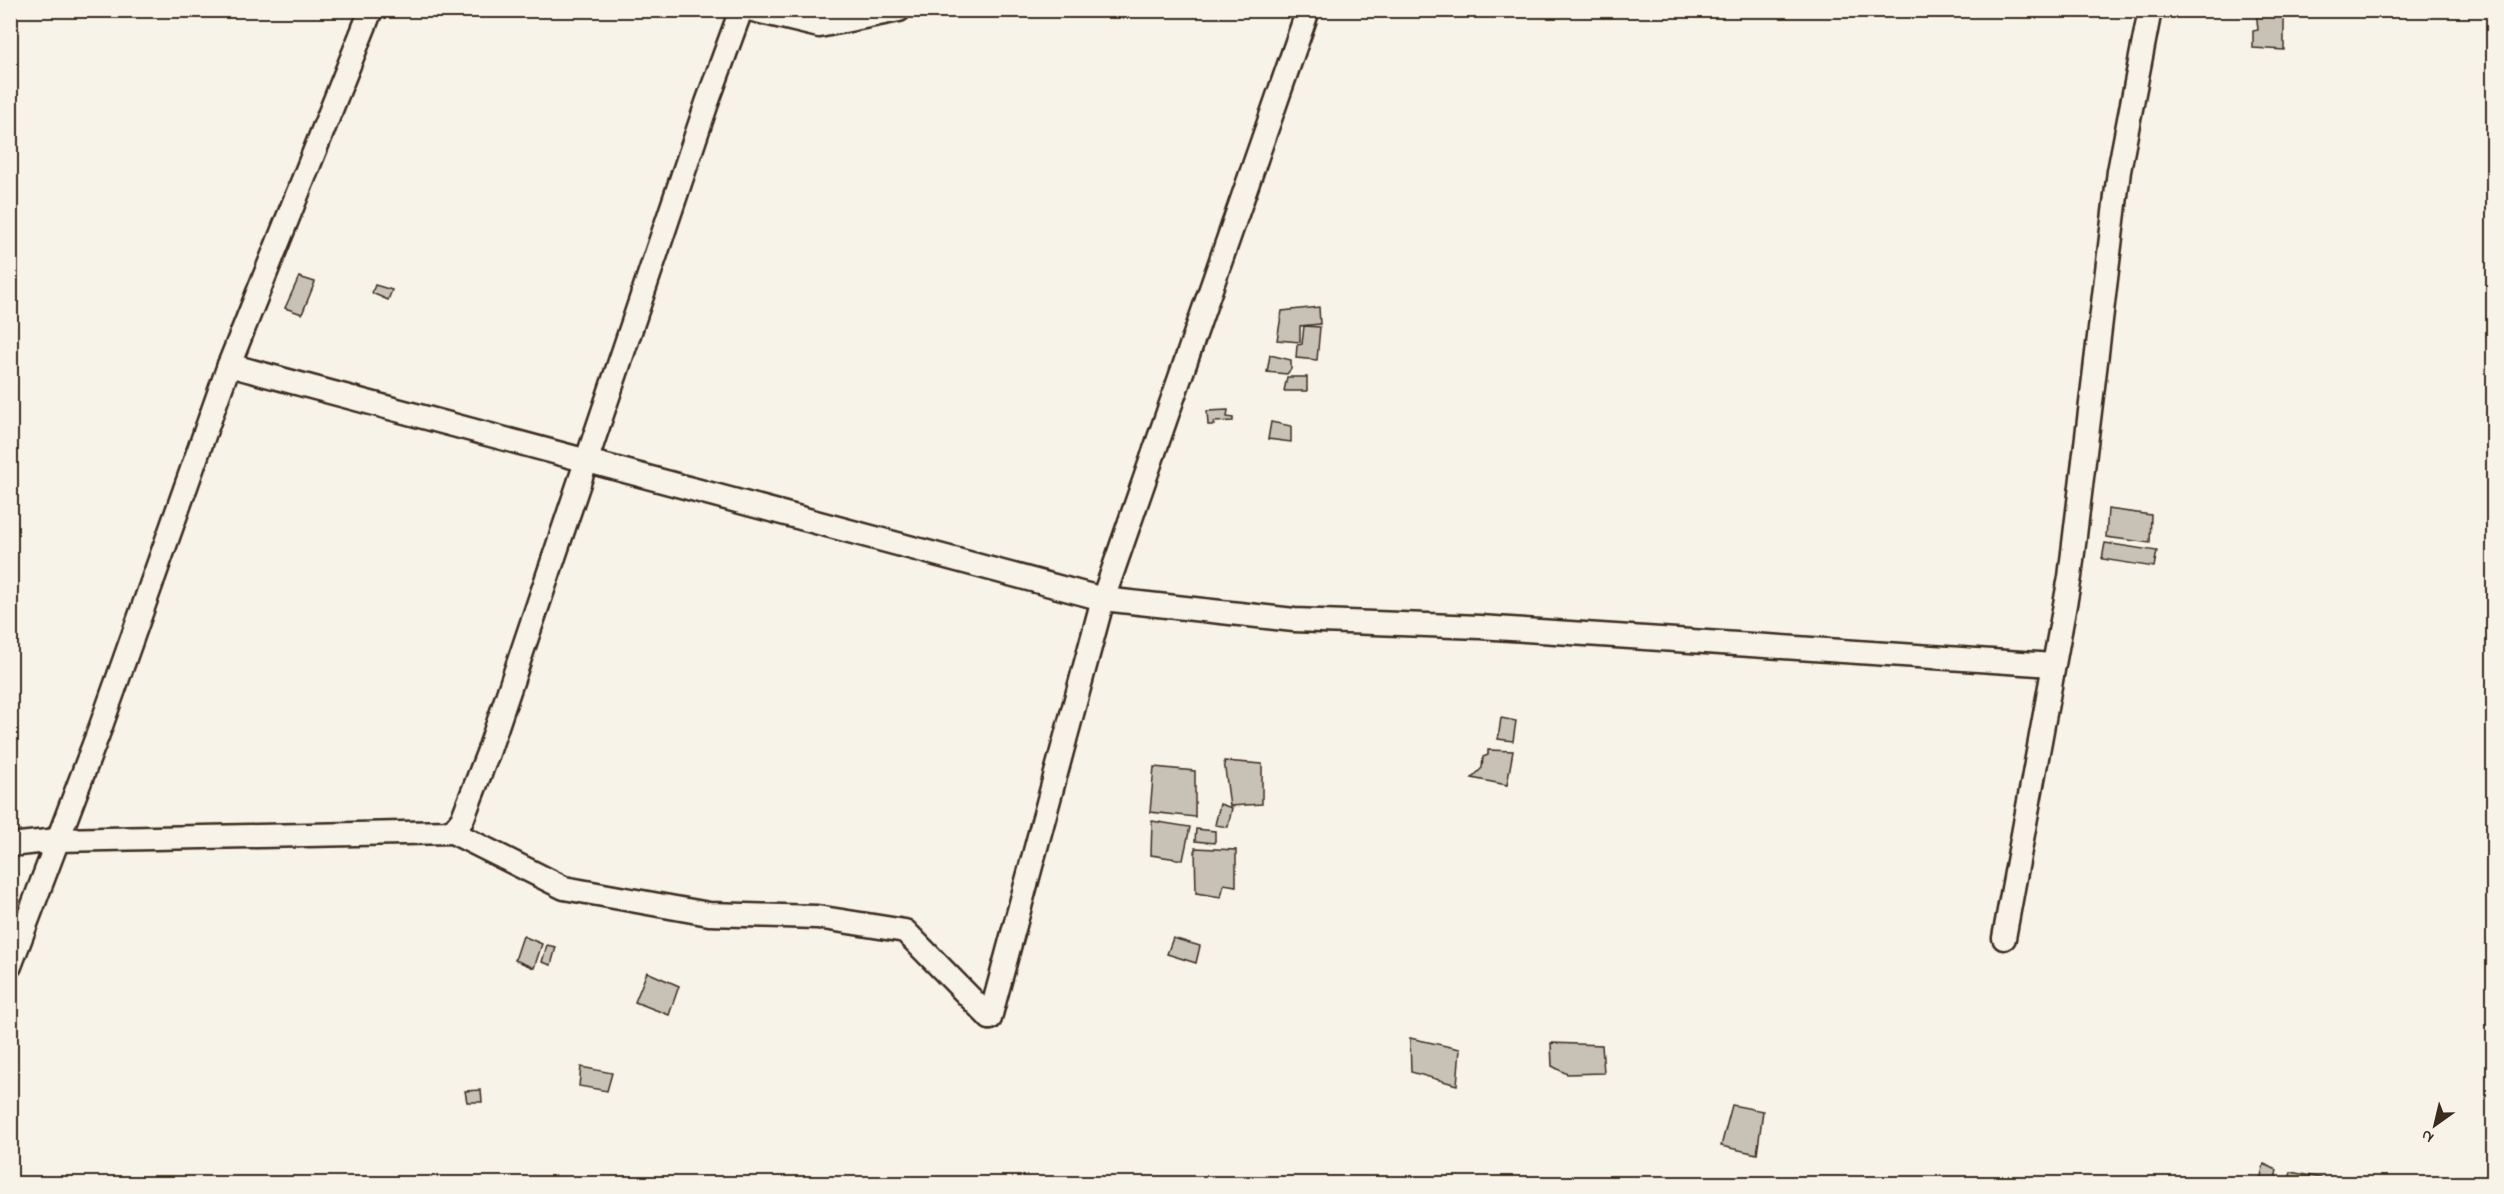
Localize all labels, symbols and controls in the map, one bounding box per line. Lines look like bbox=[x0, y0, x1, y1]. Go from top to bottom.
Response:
north arrow bbox=[2405, 1095, 2465, 1155]
text: N bbox=[2416, 1123, 2439, 1149]

